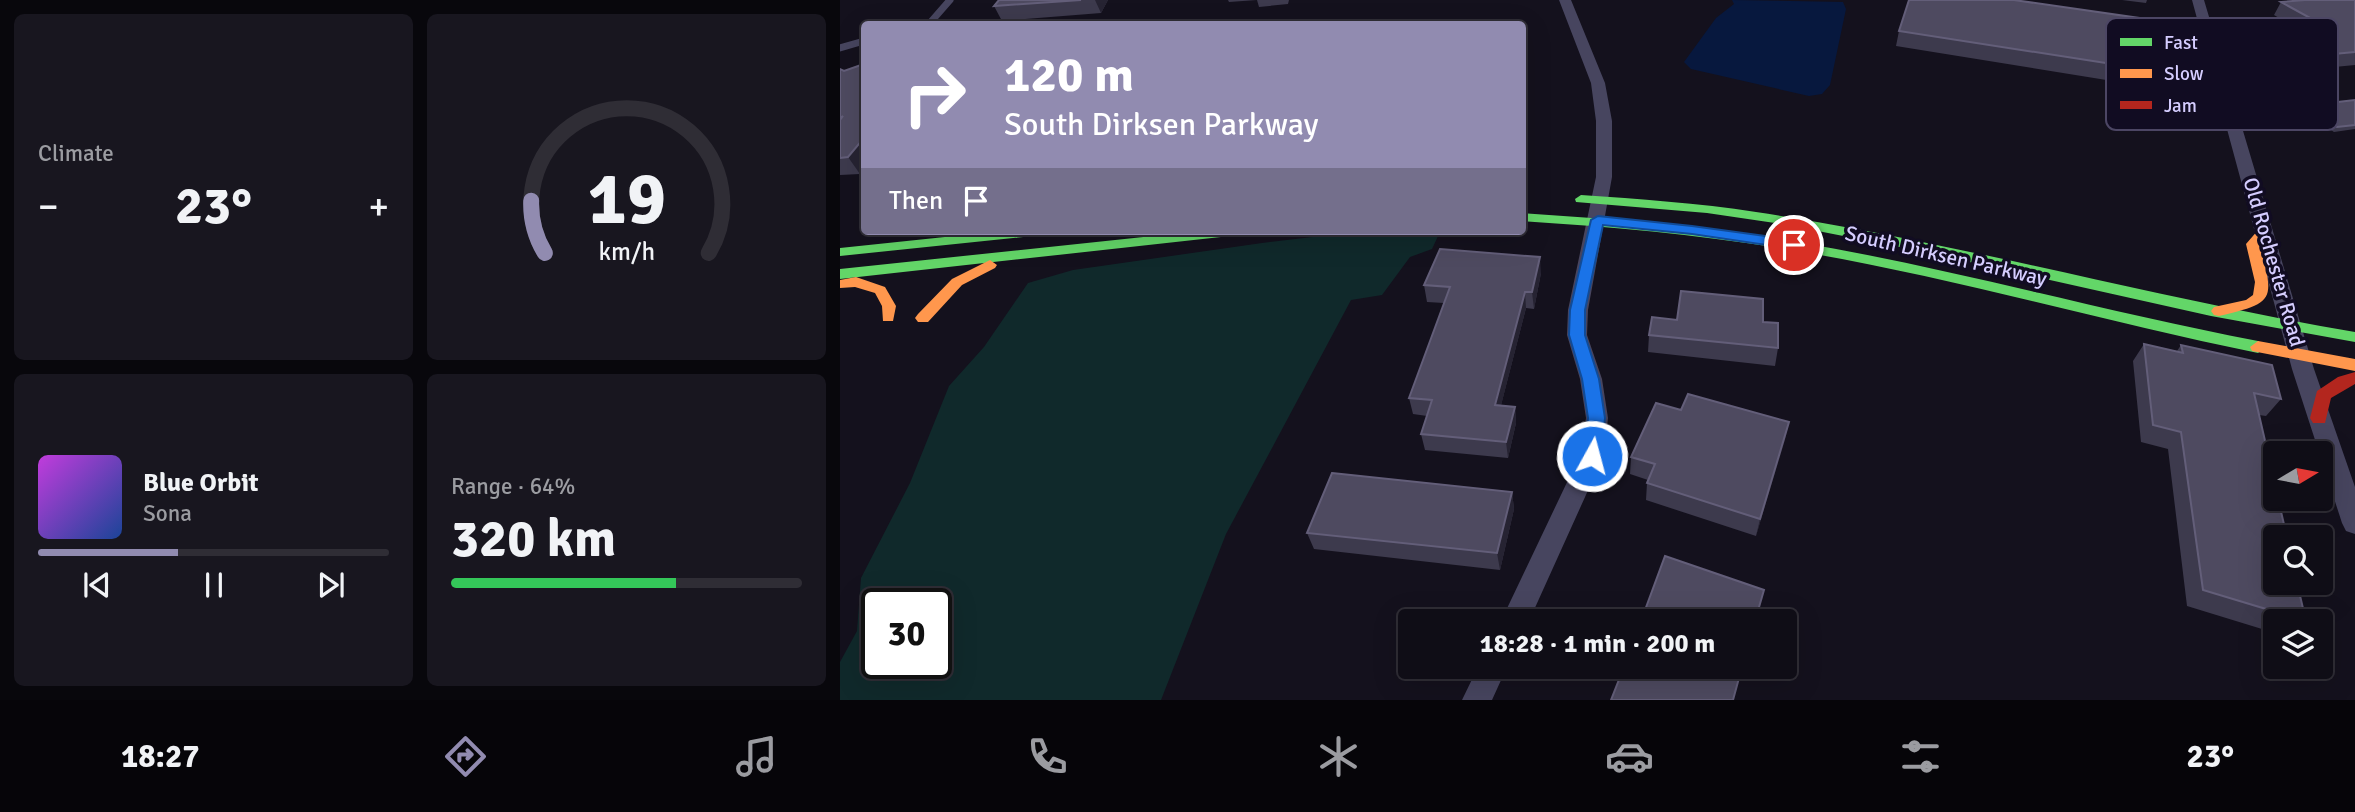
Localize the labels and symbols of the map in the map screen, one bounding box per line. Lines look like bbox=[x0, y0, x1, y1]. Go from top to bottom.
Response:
legend bbox=[2106, 18, 2338, 130]
text: Fast bbox=[2164, 31, 2198, 55]
text: Slow bbox=[2164, 62, 2204, 86]
text: Jam bbox=[2164, 94, 2197, 118]
street label: Old Rochester Road bbox=[2237, 174, 2311, 350]
pin bbox=[1764, 215, 1824, 275]
street label: South Dirksen Parkway bbox=[1843, 220, 2050, 292]
position arrow bbox=[1555, 419, 1629, 493]
north arrow bbox=[2263, 441, 2333, 511]
speed limit sign: 30 bbox=[861, 588, 952, 679]

